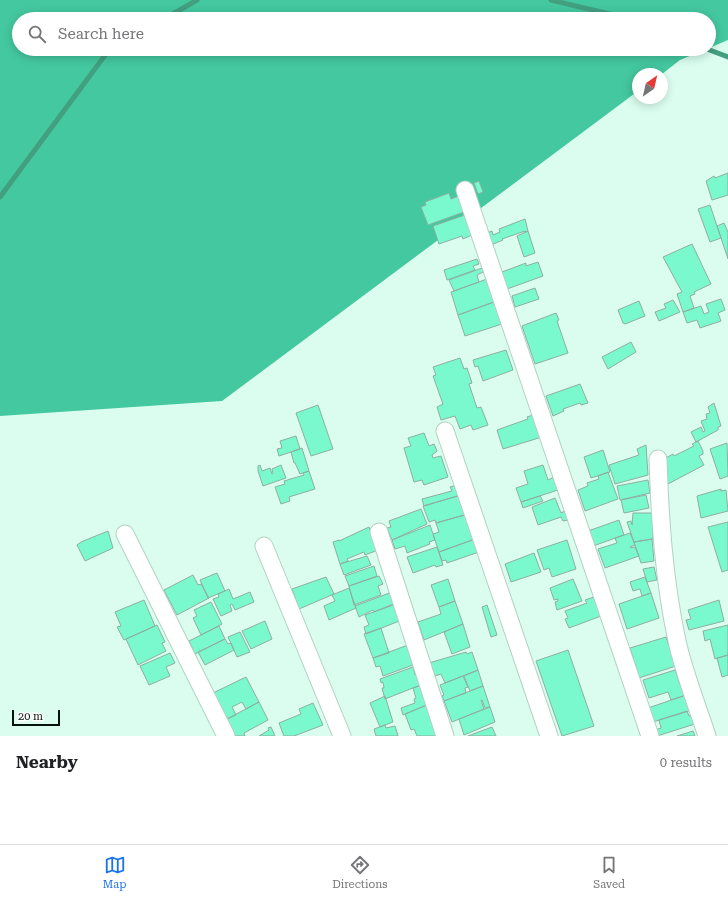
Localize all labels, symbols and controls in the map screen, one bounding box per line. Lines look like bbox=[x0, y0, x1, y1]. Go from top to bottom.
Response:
search box bbox=[12, 12, 716, 56]
icon: search bbox=[26, 23, 48, 45]
text: Search here bbox=[58, 25, 144, 43]
north arrow bbox=[632, 68, 668, 104]
scale bar bbox=[12, 708, 60, 727]
text: 20 m bbox=[18, 710, 43, 723]
text: Nearby bbox=[16, 752, 78, 772]
text: 0 results bbox=[660, 755, 712, 770]
tab: Map bbox=[103, 854, 126, 891]
tab: Directions bbox=[332, 854, 387, 891]
tab: Saved bbox=[593, 854, 625, 891]

